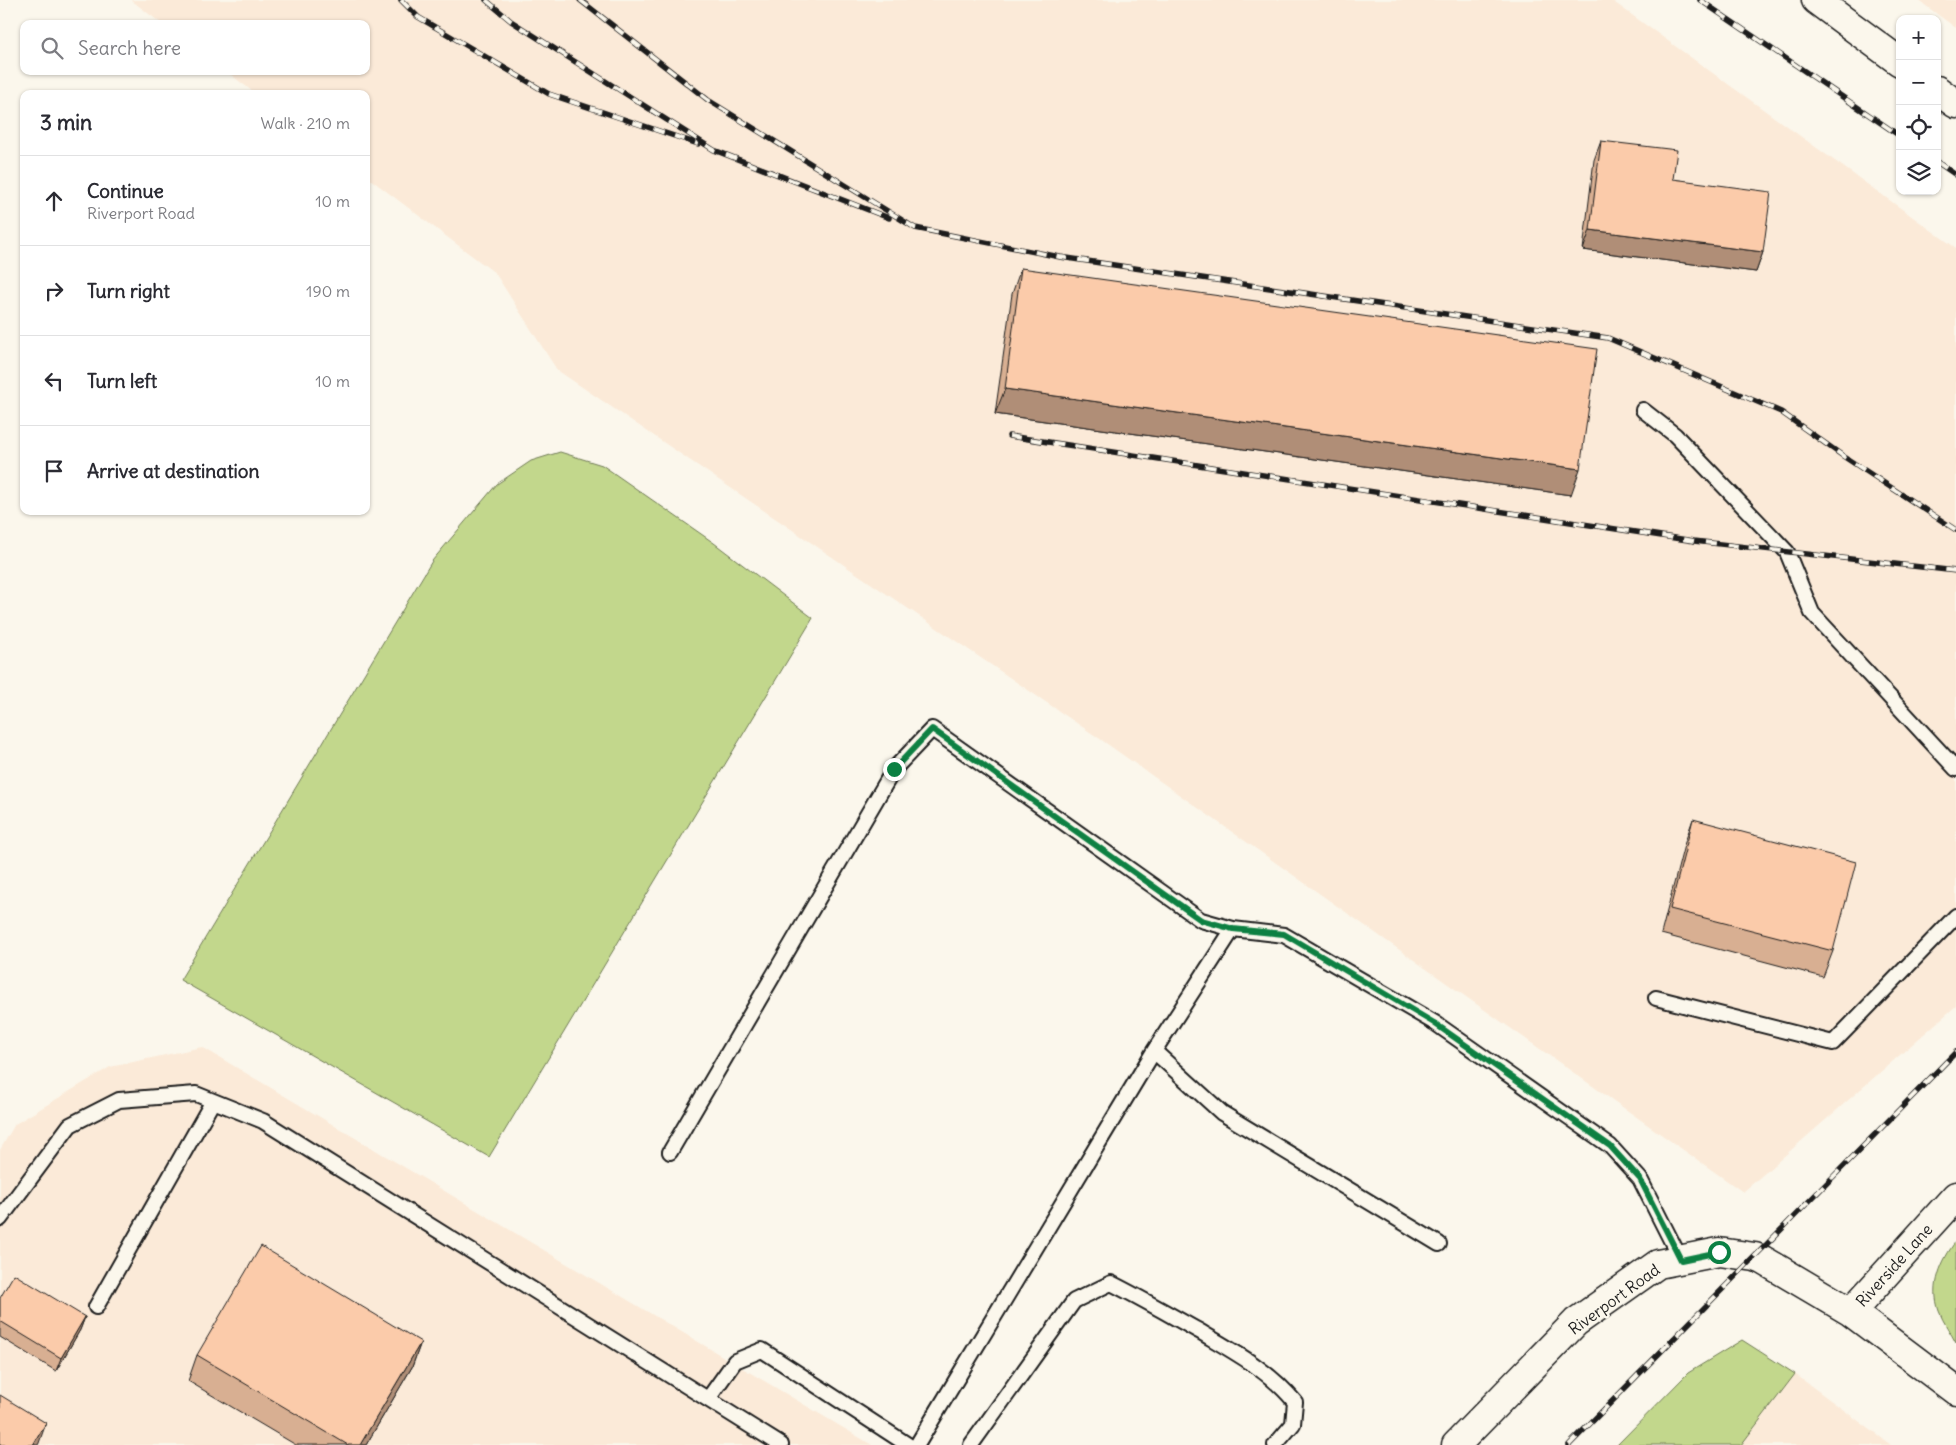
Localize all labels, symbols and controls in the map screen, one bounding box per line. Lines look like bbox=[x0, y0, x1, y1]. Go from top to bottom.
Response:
map controls bbox=[1896, 15, 1941, 195]
button: + bbox=[1896, 15, 1941, 60]
search box bbox=[20, 20, 370, 75]
icon: search bbox=[38, 34, 66, 62]
text: Search here bbox=[78, 36, 181, 60]
button: − bbox=[1896, 60, 1941, 105]
button: locate bbox=[1896, 105, 1941, 150]
text: 3 min bbox=[40, 109, 92, 136]
text: Walk · 210 m bbox=[260, 113, 350, 133]
button: layers bbox=[1896, 150, 1941, 195]
text: Continue bbox=[87, 179, 164, 203]
icon: ahead bbox=[40, 187, 68, 215]
text: 10 m bbox=[315, 191, 350, 211]
text: Riverport Road bbox=[87, 203, 195, 223]
icon: right bbox=[40, 277, 68, 305]
text: Turn right bbox=[87, 279, 170, 303]
text: 190 m bbox=[306, 281, 350, 301]
icon: left bbox=[40, 367, 68, 395]
text: Turn left bbox=[87, 369, 157, 393]
text: 10 m bbox=[315, 371, 350, 391]
icon: arrive bbox=[40, 457, 68, 485]
text: Arrive at destination bbox=[87, 459, 260, 483]
route end bbox=[883, 758, 906, 781]
street label: Riverside Lane bbox=[1851, 1219, 1937, 1311]
route start bbox=[1708, 1241, 1731, 1264]
street label: Riverport Road bbox=[1564, 1259, 1664, 1339]

